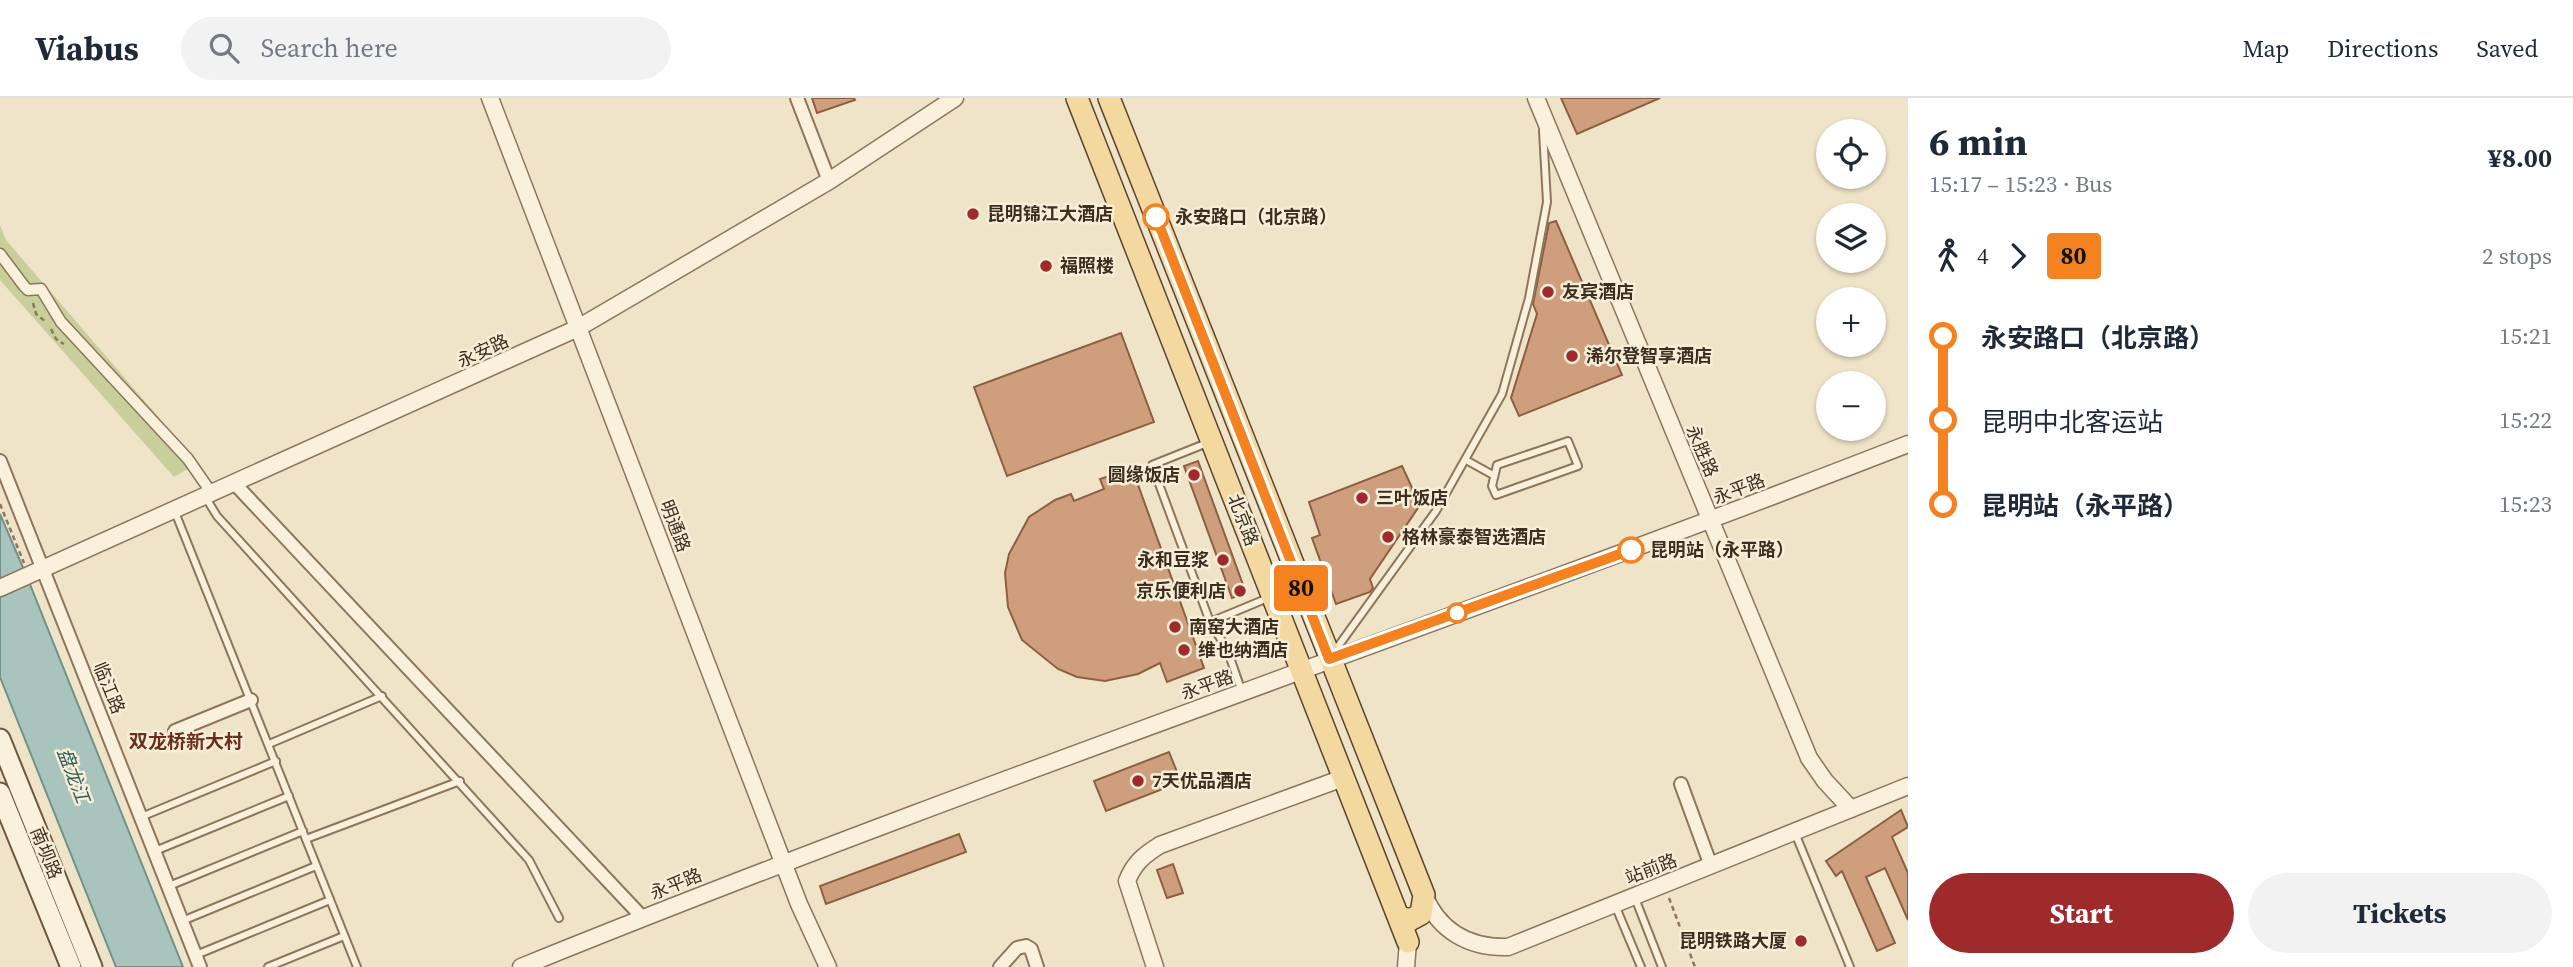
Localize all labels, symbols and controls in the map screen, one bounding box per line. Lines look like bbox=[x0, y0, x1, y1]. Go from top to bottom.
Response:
search box bbox=[181, 17, 671, 80]
text: Viabus bbox=[35, 26, 139, 71]
icon: search bbox=[205, 29, 243, 67]
text: Search here bbox=[261, 30, 398, 66]
text: Map bbox=[2242, 32, 2289, 65]
text: Directions bbox=[2327, 32, 2438, 65]
text: Saved bbox=[2476, 32, 2538, 65]
text: 6 min bbox=[1929, 116, 2028, 168]
map controls bbox=[1816, 119, 1886, 441]
button: locate bbox=[1816, 119, 1886, 189]
text: ¥8.00 bbox=[2488, 140, 2552, 176]
text: 15:17 – 15:23 · Bus bbox=[1929, 168, 2112, 200]
place label: 昆明锦江大酒店 bbox=[987, 201, 1113, 226]
button: layers bbox=[1816, 203, 1886, 273]
marker: 永安路口（北京路） bbox=[1143, 204, 1169, 230]
place label: 永安路口（北京路） bbox=[1175, 204, 1337, 229]
marker: 昆明锦江大酒店 bbox=[965, 206, 981, 222]
icon: walk bbox=[1929, 237, 1967, 275]
icon: forward bbox=[1999, 237, 2037, 275]
text: 80 bbox=[2061, 239, 2087, 272]
text: 4 bbox=[1977, 240, 1989, 272]
text: 2 stops bbox=[2482, 240, 2552, 272]
place label: 福照楼 bbox=[1060, 253, 1114, 278]
marker: 福照楼 bbox=[1038, 258, 1054, 274]
place label: 友宾酒店 bbox=[1562, 279, 1634, 304]
marker: 友宾酒店 bbox=[1540, 284, 1556, 300]
button: + bbox=[1816, 287, 1886, 357]
text: 永安路口（北京路） bbox=[1981, 320, 2215, 356]
text: 15:21 bbox=[2499, 320, 2552, 352]
street label: 永安路 bbox=[453, 328, 513, 373]
place label: 浠尔登智享酒店 bbox=[1586, 343, 1712, 368]
marker: 浠尔登智享酒店 bbox=[1564, 348, 1580, 364]
button: − bbox=[1816, 371, 1886, 441]
text: 昆明中北客运站 bbox=[1981, 404, 2163, 440]
text: 15:22 bbox=[2499, 404, 2552, 436]
street label: 永胜路 bbox=[1680, 421, 1725, 481]
place label: 圆缘饭店 bbox=[1108, 462, 1180, 487]
marker: 圆缘饭店 bbox=[1186, 467, 1202, 483]
street label: 永平路 bbox=[1709, 467, 1769, 510]
place label: 三叶饭店 bbox=[1376, 485, 1448, 510]
text: 昆明站（永平路） bbox=[1981, 488, 2189, 524]
text: 15:23 bbox=[2499, 488, 2552, 520]
street label: 北京路 bbox=[1222, 490, 1265, 550]
marker: 三叶饭店 bbox=[1354, 490, 1370, 506]
street label: 明通路 bbox=[654, 496, 697, 556]
place label: 格林豪泰智选酒店 bbox=[1402, 524, 1546, 549]
marker: 格林豪泰智选酒店 bbox=[1380, 529, 1396, 545]
marker: 昆明站（永平路） bbox=[1618, 537, 1644, 563]
place label: 昆明站（永平路） bbox=[1650, 537, 1794, 562]
place label: 永和豆浆 bbox=[1137, 547, 1209, 572]
marker: 永和豆浆 bbox=[1215, 552, 1231, 568]
line badge: 80 bbox=[1270, 565, 1332, 611]
text: 80 bbox=[1288, 571, 1314, 604]
place label: 京乐便利店 bbox=[1136, 578, 1226, 603]
marker: 京乐便利店 bbox=[1232, 583, 1248, 599]
unlabelled marker bbox=[1447, 603, 1467, 623]
place label: 南窑大酒店 bbox=[1189, 614, 1279, 639]
marker: 南窑大酒店 bbox=[1167, 619, 1183, 635]
place label: 维也纳酒店 bbox=[1198, 637, 1288, 662]
marker: 维也纳酒店 bbox=[1176, 642, 1192, 658]
street label: 临江路 bbox=[88, 658, 131, 718]
street label: 永平路 bbox=[1177, 664, 1236, 706]
district label: 双龙桥新大村 bbox=[129, 728, 243, 754]
water label: 盘龙江 bbox=[52, 744, 97, 808]
place label: 7天优品酒店 bbox=[1152, 768, 1252, 793]
marker: 7天优品酒店 bbox=[1130, 773, 1146, 789]
street label: 南坝路 bbox=[25, 823, 68, 883]
street label: 站前路 bbox=[1621, 847, 1681, 890]
street label: 永平路 bbox=[646, 862, 706, 905]
button: Start bbox=[1929, 873, 2234, 953]
button: Tickets bbox=[2248, 873, 2552, 953]
place label: 昆明铁路大厦 bbox=[1679, 928, 1787, 953]
marker: 昆明铁路大厦 bbox=[1793, 933, 1809, 949]

